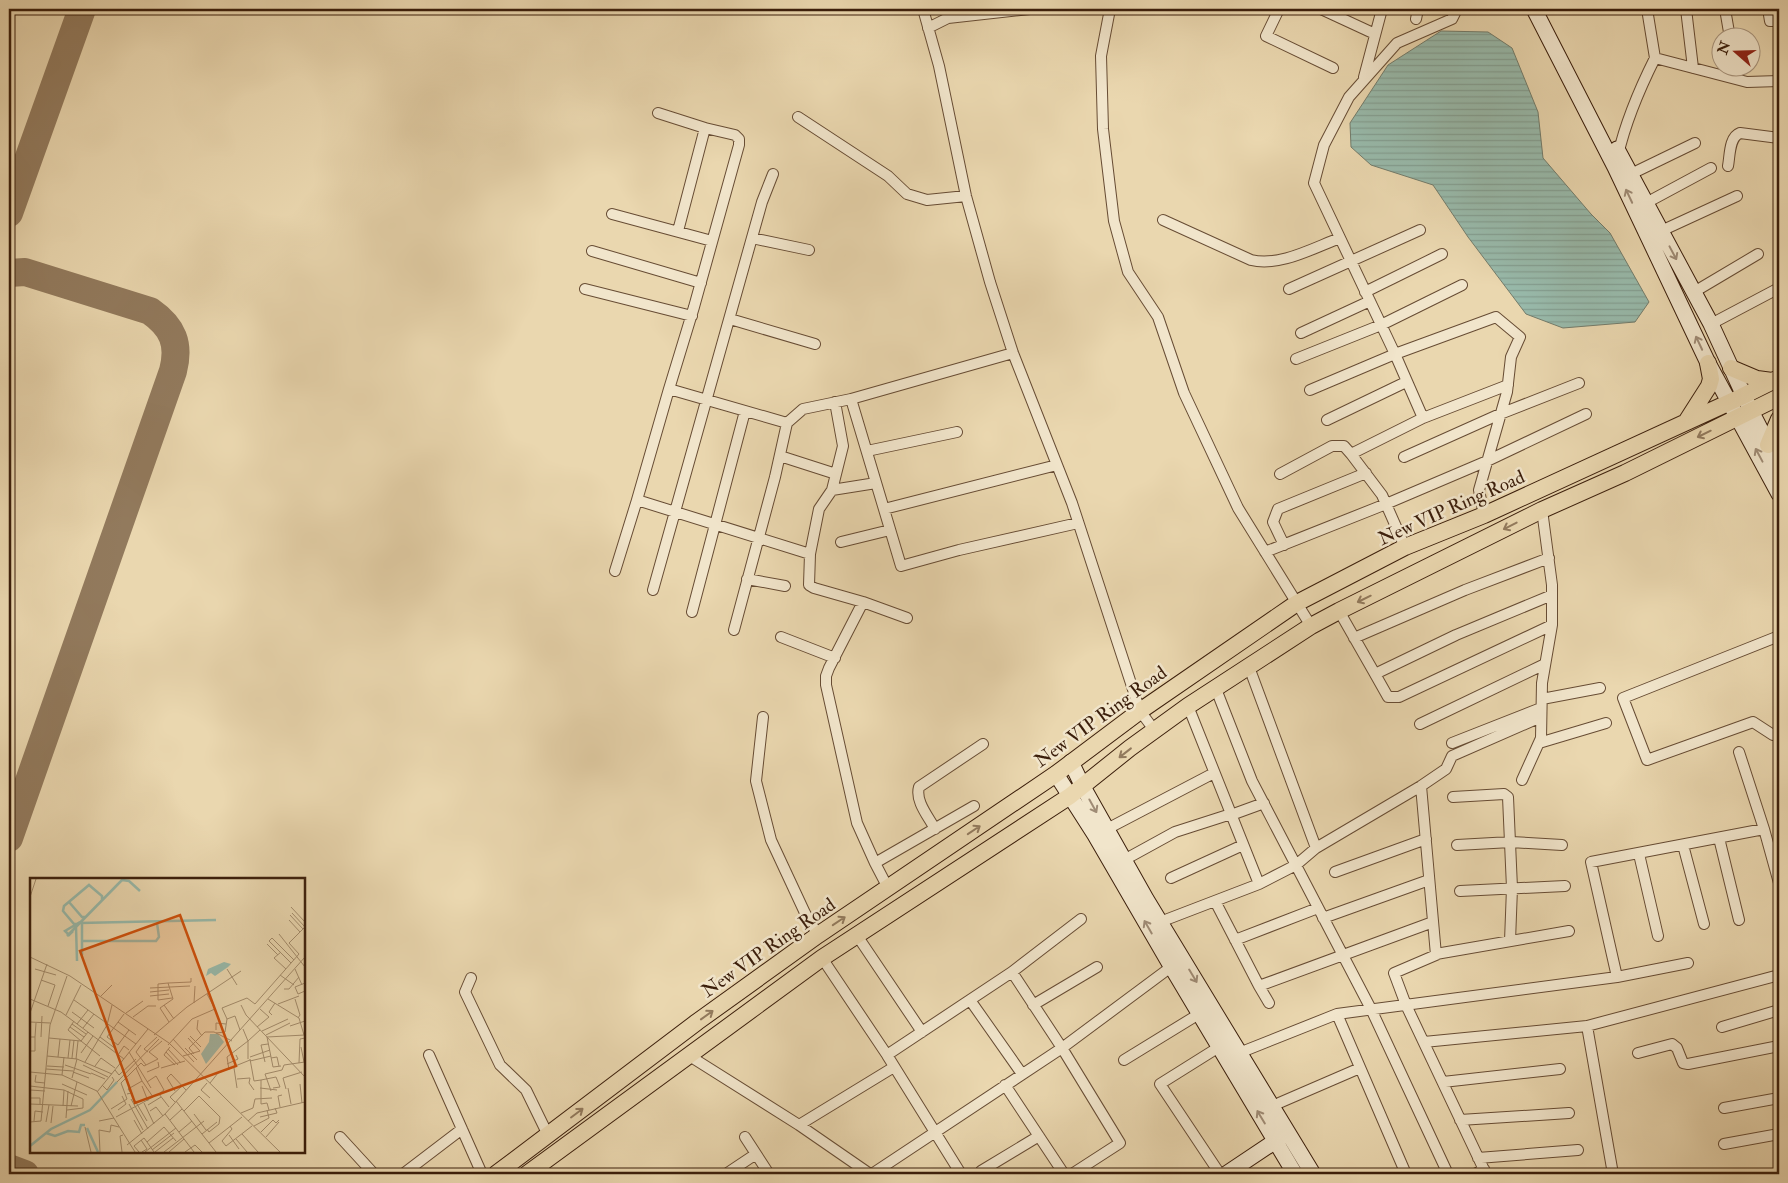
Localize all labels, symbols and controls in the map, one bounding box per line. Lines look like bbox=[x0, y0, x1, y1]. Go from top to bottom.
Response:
north arrow bbox=[1710, 28, 1760, 78]
text: N bbox=[1714, 38, 1735, 57]
one-way arrow bbox=[1624, 189, 1633, 204]
one-way arrow bbox=[1669, 245, 1678, 260]
one-way arrow bbox=[1694, 336, 1703, 351]
one-way arrow bbox=[1697, 430, 1712, 439]
one-way arrow bbox=[1753, 449, 1763, 463]
street label: New VIP Ring Road bbox=[1374, 465, 1529, 551]
one-way arrow bbox=[1503, 522, 1518, 531]
one-way arrow bbox=[1357, 595, 1372, 604]
street label: New VIP Ring Road bbox=[1030, 660, 1172, 773]
one-way arrow bbox=[1119, 747, 1132, 758]
one-way arrow bbox=[1089, 798, 1099, 812]
one-way arrow bbox=[966, 825, 980, 835]
inset map bbox=[30, 878, 305, 1153]
street label: New VIP Ring Road bbox=[697, 892, 841, 1003]
one-way arrow bbox=[832, 916, 846, 926]
one-way arrow bbox=[1143, 919, 1153, 934]
one-way arrow bbox=[1188, 969, 1198, 983]
one-way arrow bbox=[700, 1010, 714, 1020]
one-way arrow bbox=[570, 1108, 584, 1118]
one-way arrow bbox=[1255, 1111, 1265, 1125]

